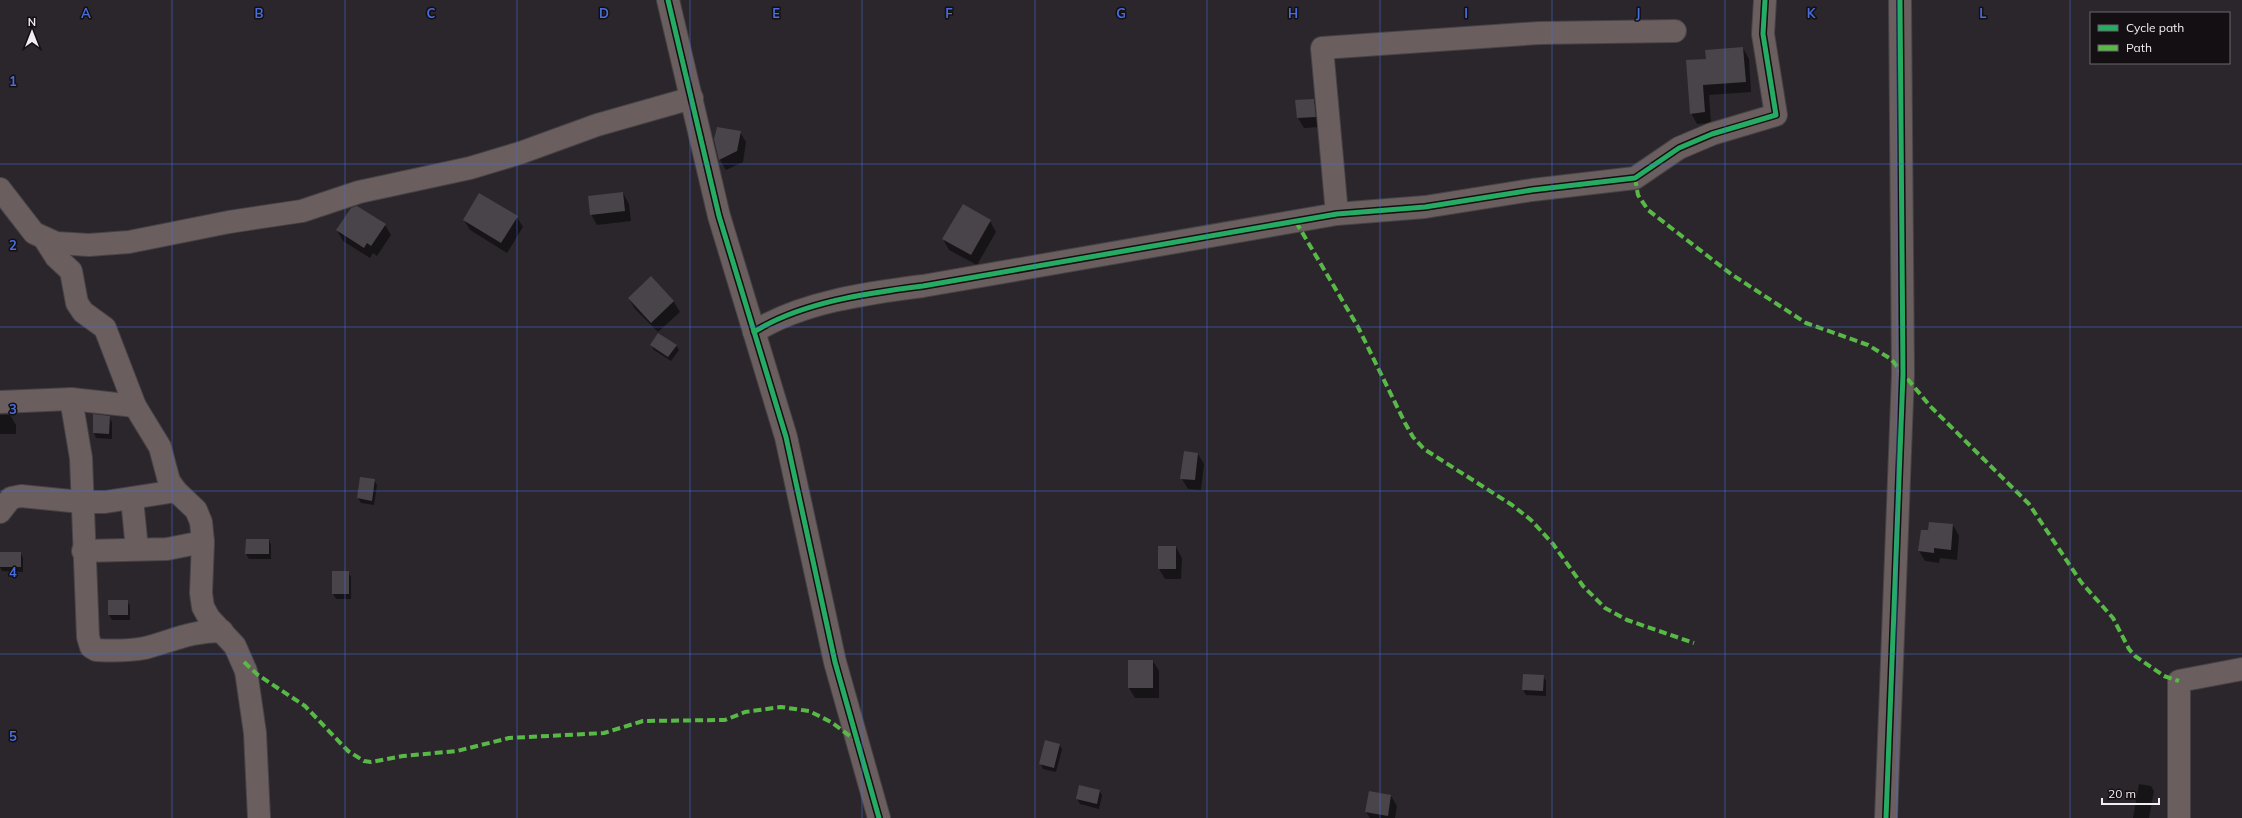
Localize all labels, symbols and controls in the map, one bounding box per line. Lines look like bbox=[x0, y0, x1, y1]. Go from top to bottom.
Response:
text: A bbox=[81, 5, 91, 21]
text: B bbox=[255, 5, 264, 21]
text: C bbox=[427, 5, 436, 21]
text: D bbox=[599, 5, 609, 21]
text: E bbox=[772, 5, 780, 21]
text: F bbox=[945, 5, 953, 21]
text: G bbox=[1116, 5, 1126, 21]
text: H bbox=[1288, 5, 1298, 21]
text: I bbox=[1464, 5, 1468, 21]
text: J bbox=[1636, 5, 1640, 21]
text: K bbox=[1807, 5, 1817, 21]
text: L bbox=[1979, 5, 1987, 21]
north arrow bbox=[12, 12, 52, 52]
legend bbox=[2090, 12, 2230, 64]
text: N bbox=[28, 15, 36, 29]
text: Cycle path bbox=[2126, 20, 2184, 35]
text: Path bbox=[2126, 40, 2152, 55]
text: 1 bbox=[9, 73, 17, 89]
text: 2 bbox=[9, 237, 17, 253]
text: 3 bbox=[9, 401, 17, 417]
text: 4 bbox=[9, 564, 17, 580]
text: 5 bbox=[9, 728, 17, 744]
scale bar bbox=[2102, 780, 2159, 806]
text: 20 m bbox=[2108, 786, 2136, 801]

